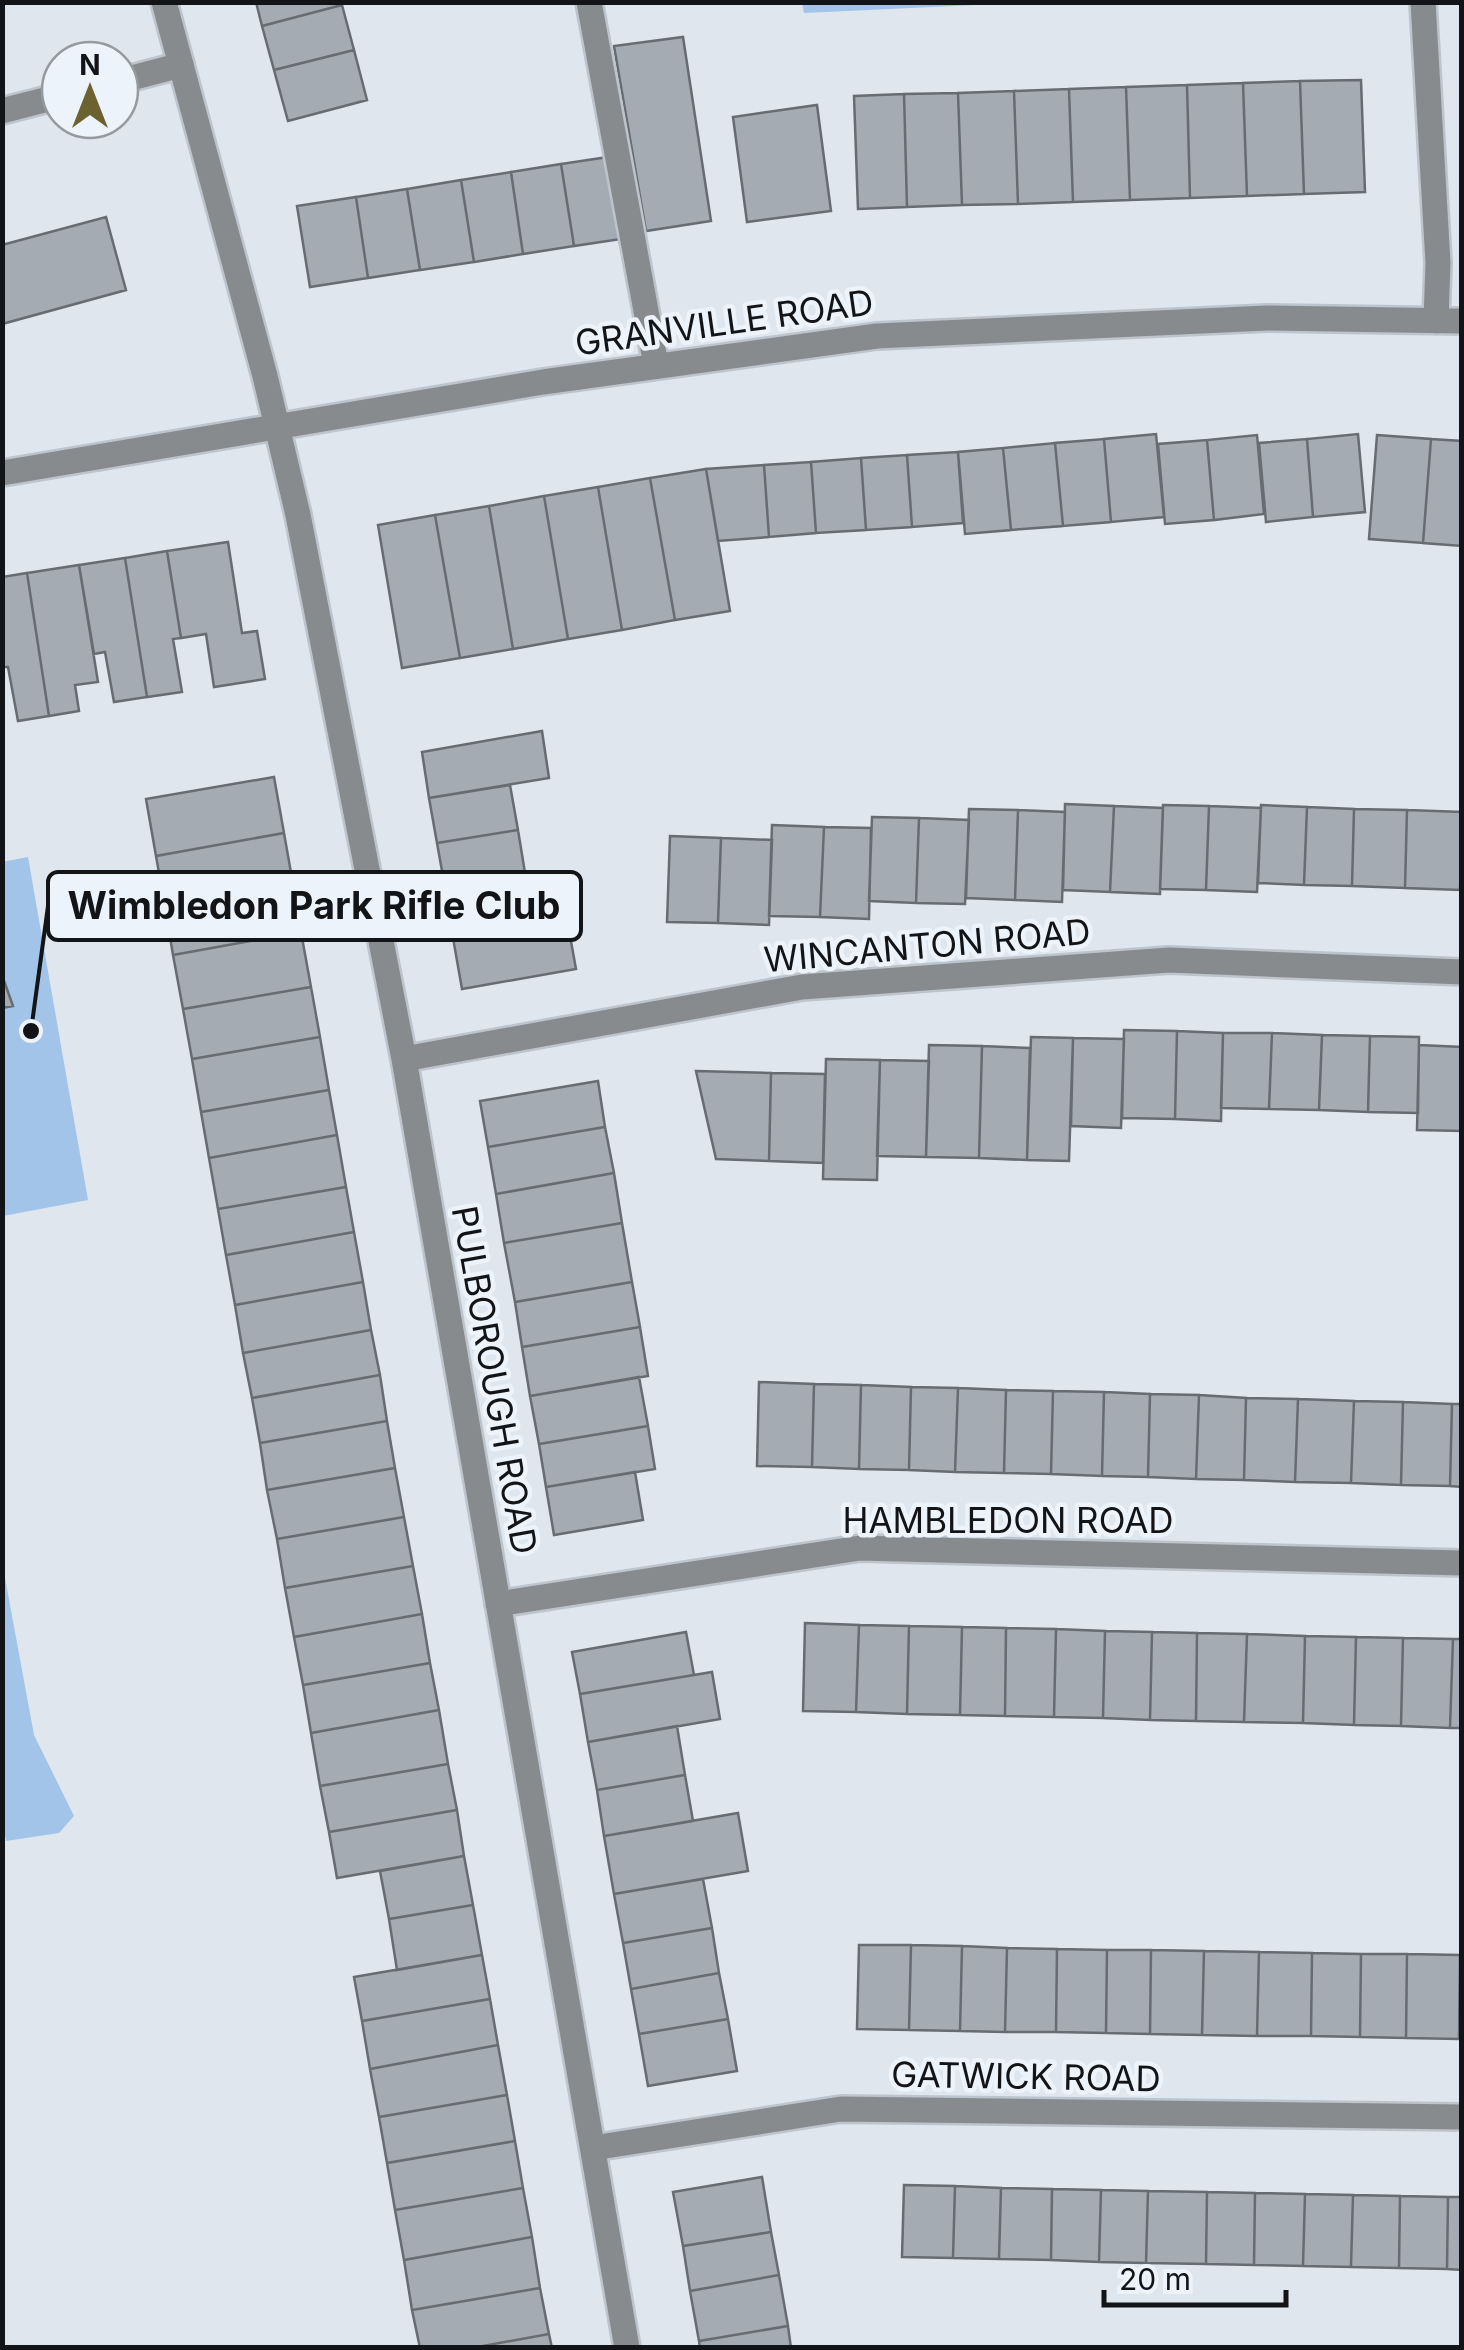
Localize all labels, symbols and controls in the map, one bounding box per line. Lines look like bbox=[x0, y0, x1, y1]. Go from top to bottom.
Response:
north arrow bbox=[40, 40, 140, 140]
text: N bbox=[79, 48, 101, 82]
street label: GRANVILLE ROAD bbox=[572, 280, 876, 364]
callout: Wimbledon Park Rifle Club bbox=[48, 872, 581, 940]
text: Wimbledon Park Rifle Club bbox=[68, 882, 560, 928]
street label: WINCANTON ROAD bbox=[762, 910, 1092, 980]
street label: PULBOROUGH ROAD bbox=[444, 1203, 546, 1557]
street label: HAMBLEDON ROAD bbox=[842, 1499, 1174, 1541]
street label: GATWICK ROAD bbox=[891, 2053, 1161, 2099]
scale bar bbox=[1104, 2245, 1286, 2307]
text: 20 m bbox=[1119, 2261, 1191, 2297]

